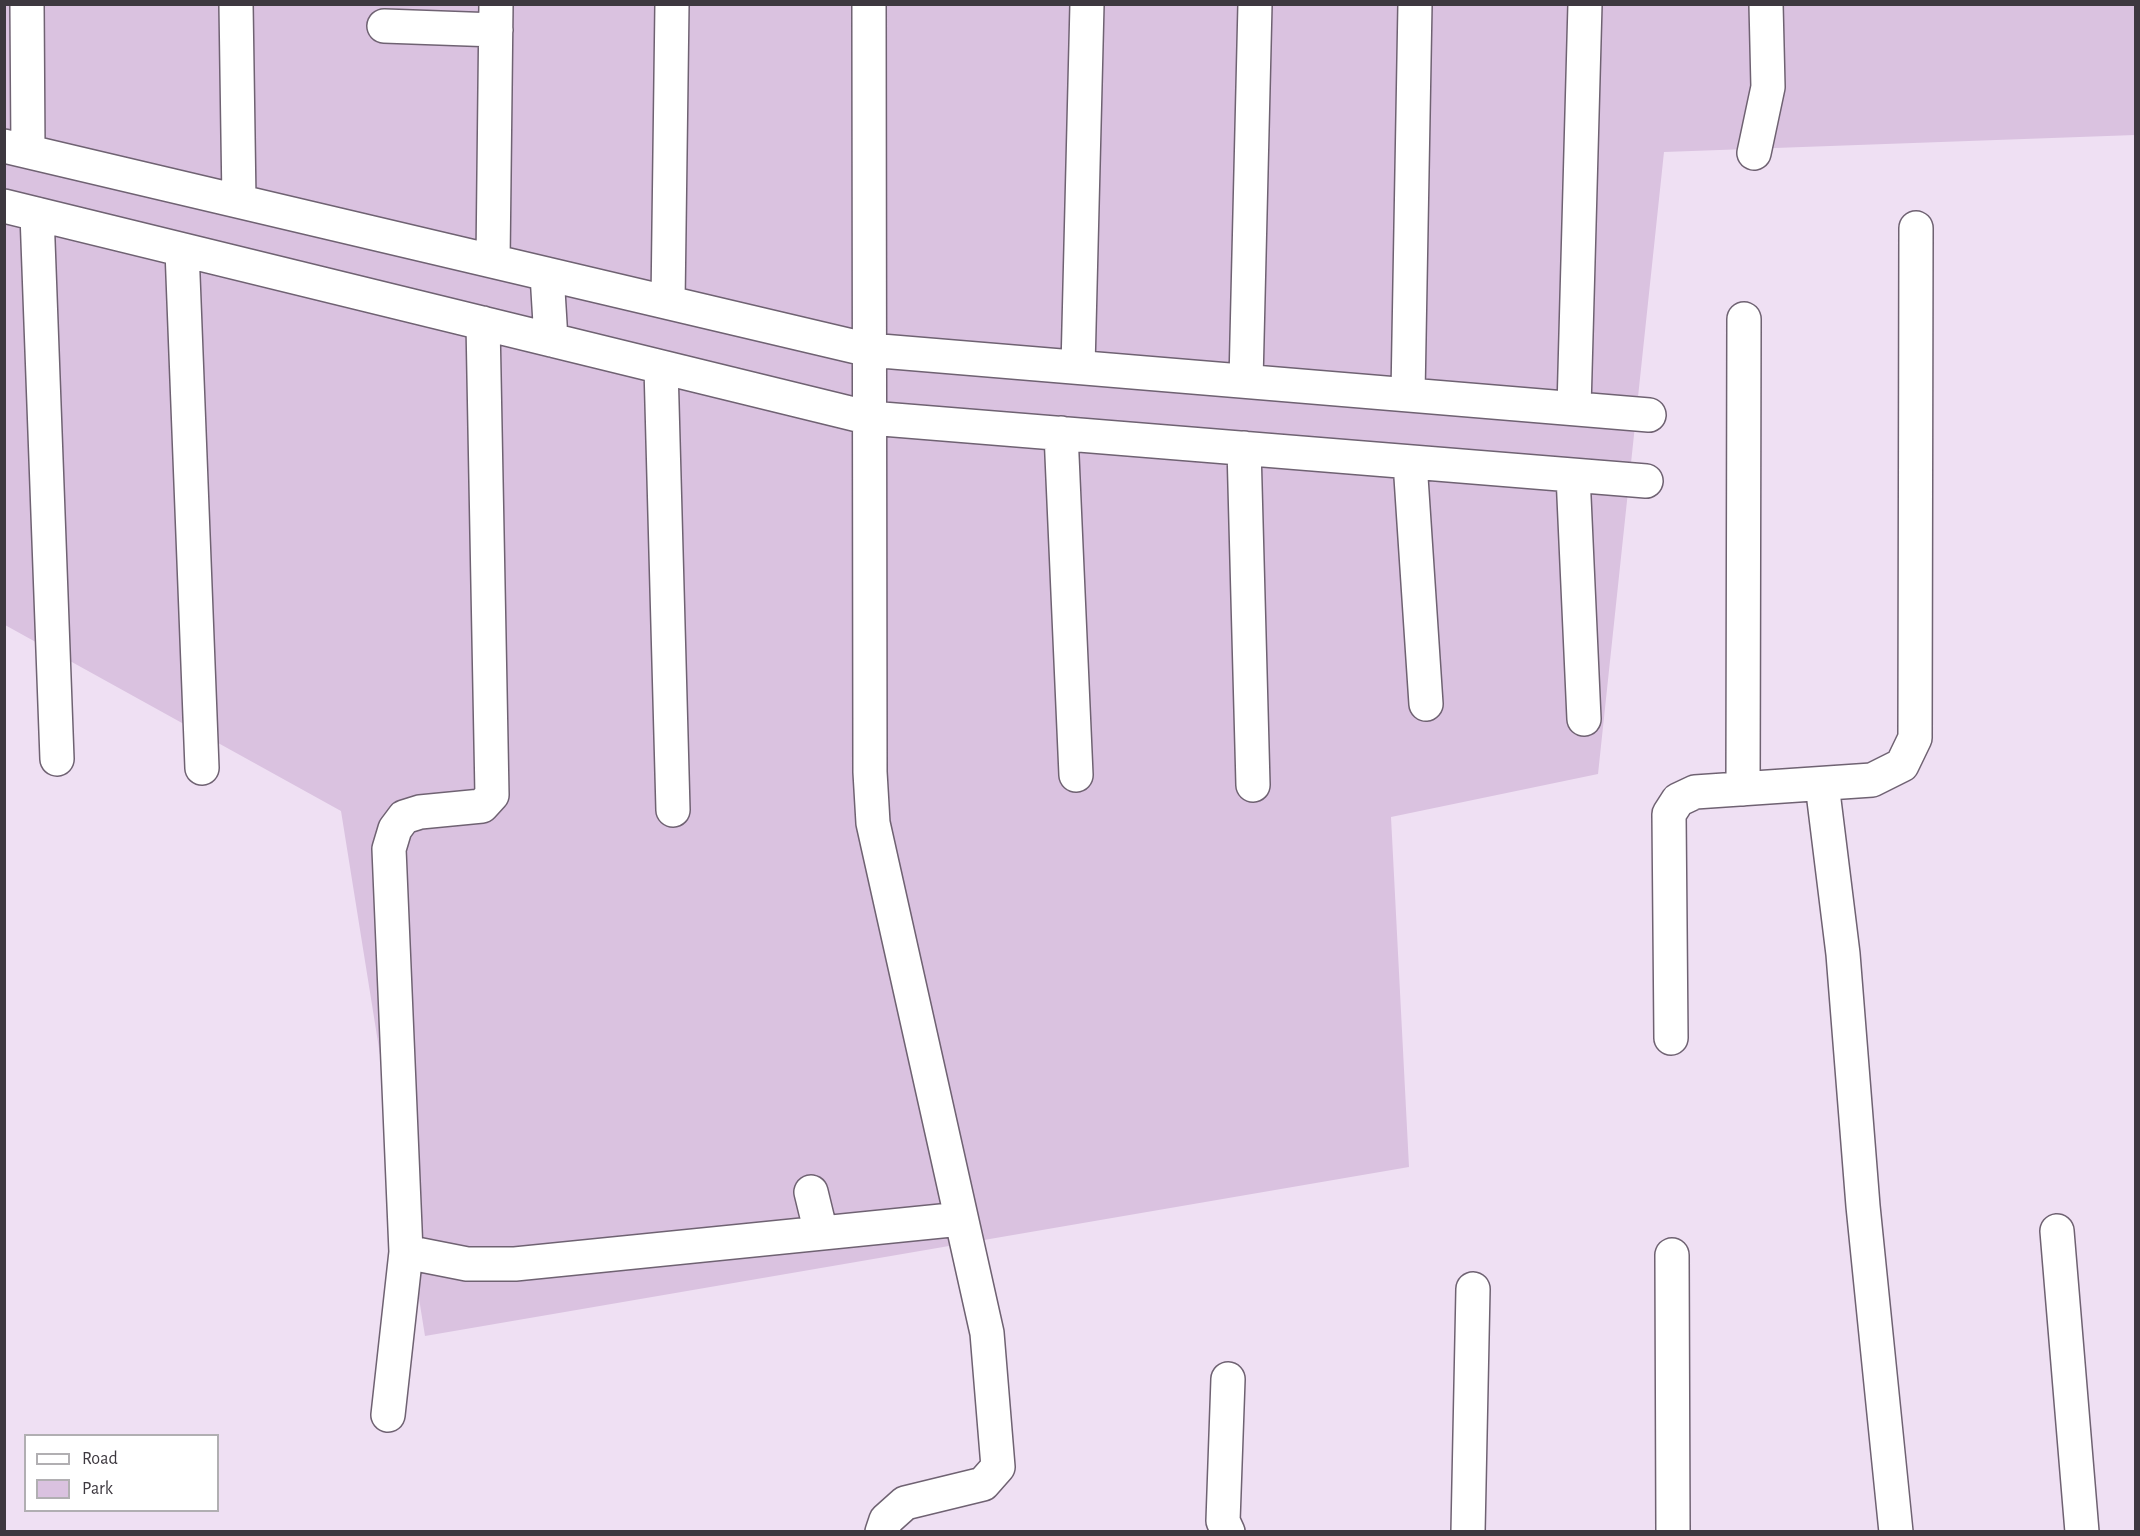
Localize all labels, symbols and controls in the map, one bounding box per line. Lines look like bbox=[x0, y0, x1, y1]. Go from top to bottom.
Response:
legend bbox=[24, 1434, 219, 1512]
text: Road bbox=[82, 1450, 118, 1468]
text: Park bbox=[82, 1480, 113, 1498]

